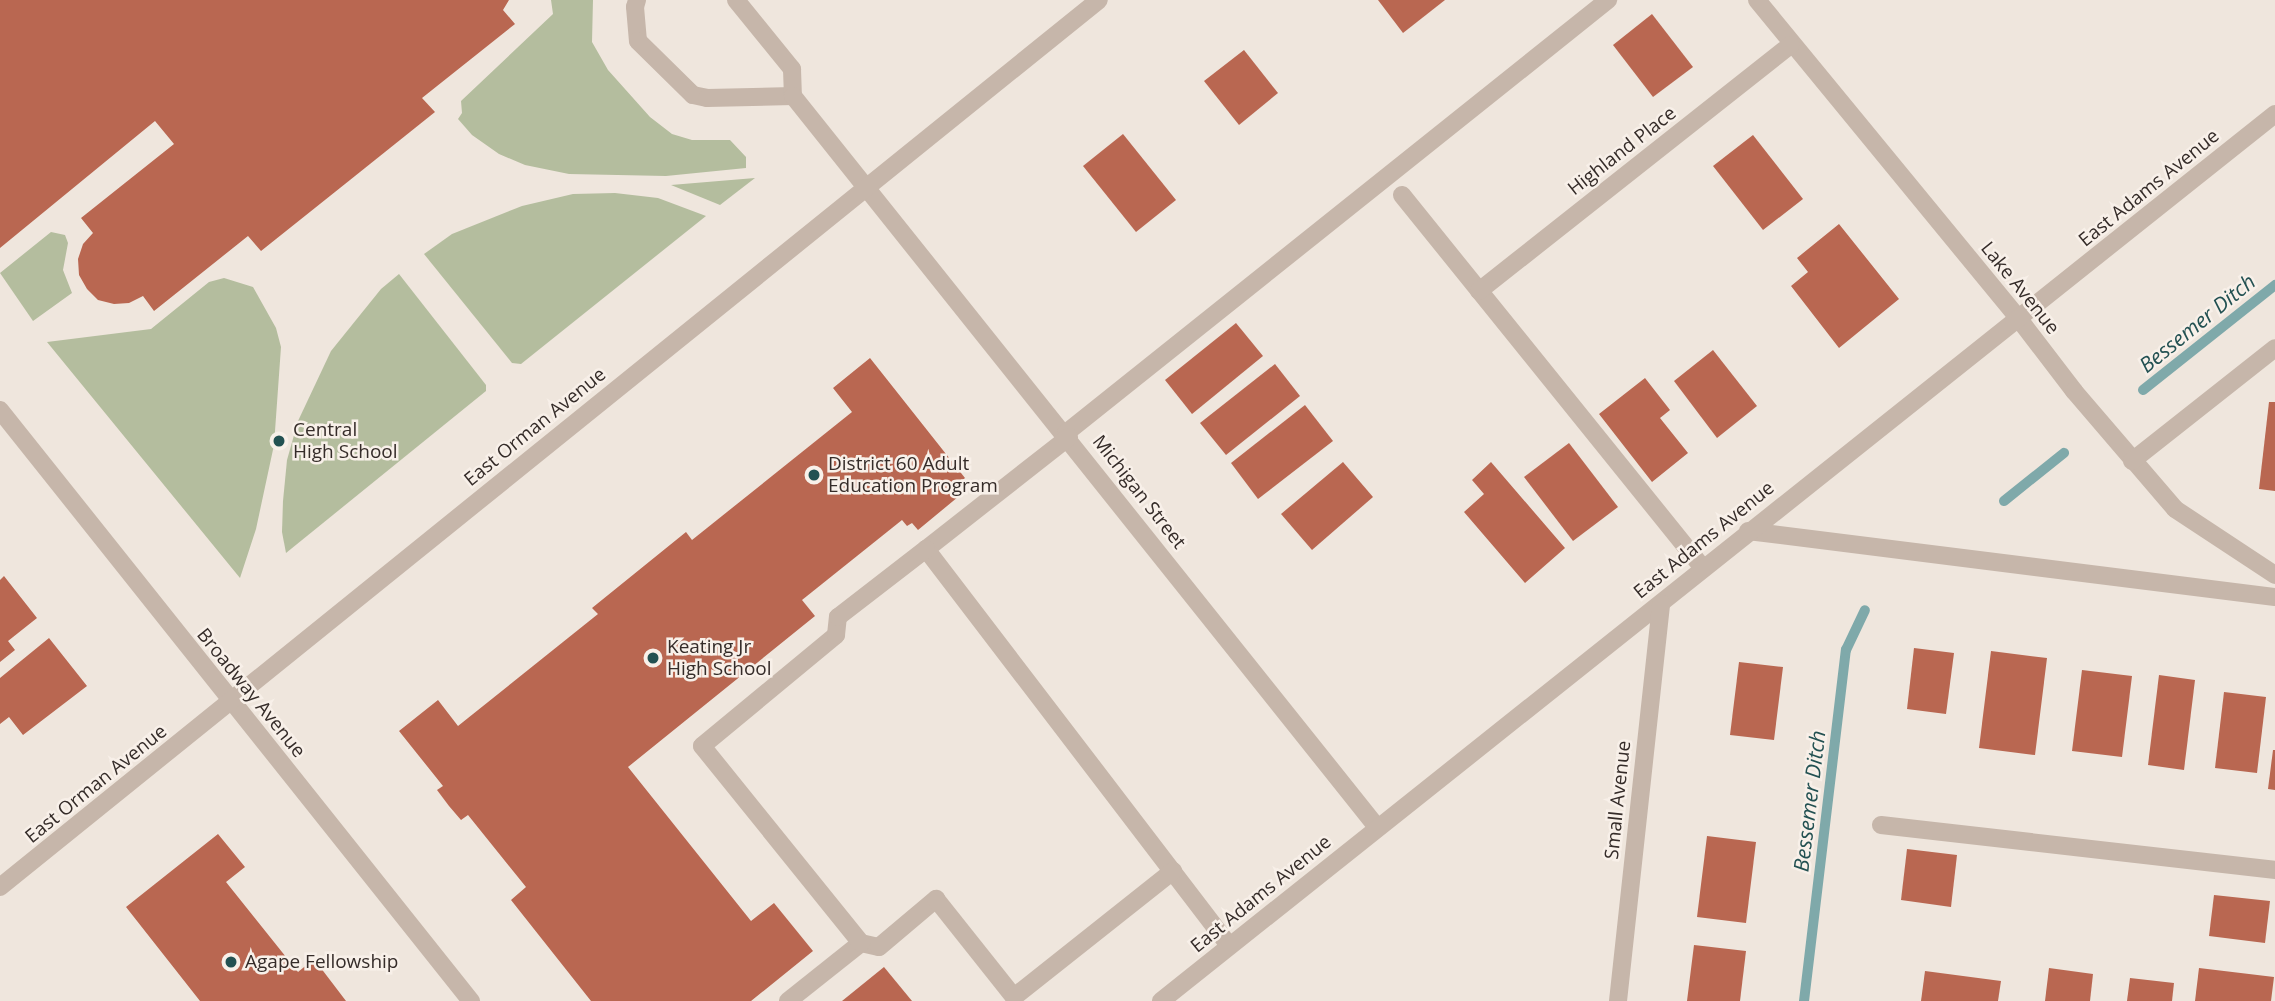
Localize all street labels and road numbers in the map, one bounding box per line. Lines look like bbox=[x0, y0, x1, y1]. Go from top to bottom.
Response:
street label: Highland Place bbox=[1563, 102, 1681, 200]
street label: East Adams Avenue bbox=[2074, 124, 2224, 252]
street label: Lake Avenue bbox=[1976, 237, 2064, 339]
street label: East Orman Avenue bbox=[460, 363, 610, 491]
street label: Michigan Street bbox=[1088, 431, 1190, 553]
street label: East Adams Avenue bbox=[1629, 476, 1779, 604]
street label: Broadway Avenue bbox=[192, 624, 310, 762]
street label: East Orman Avenue bbox=[21, 720, 171, 848]
street label: Small Avenue bbox=[1600, 740, 1636, 860]
street label: East Adams Avenue bbox=[1186, 830, 1336, 958]

